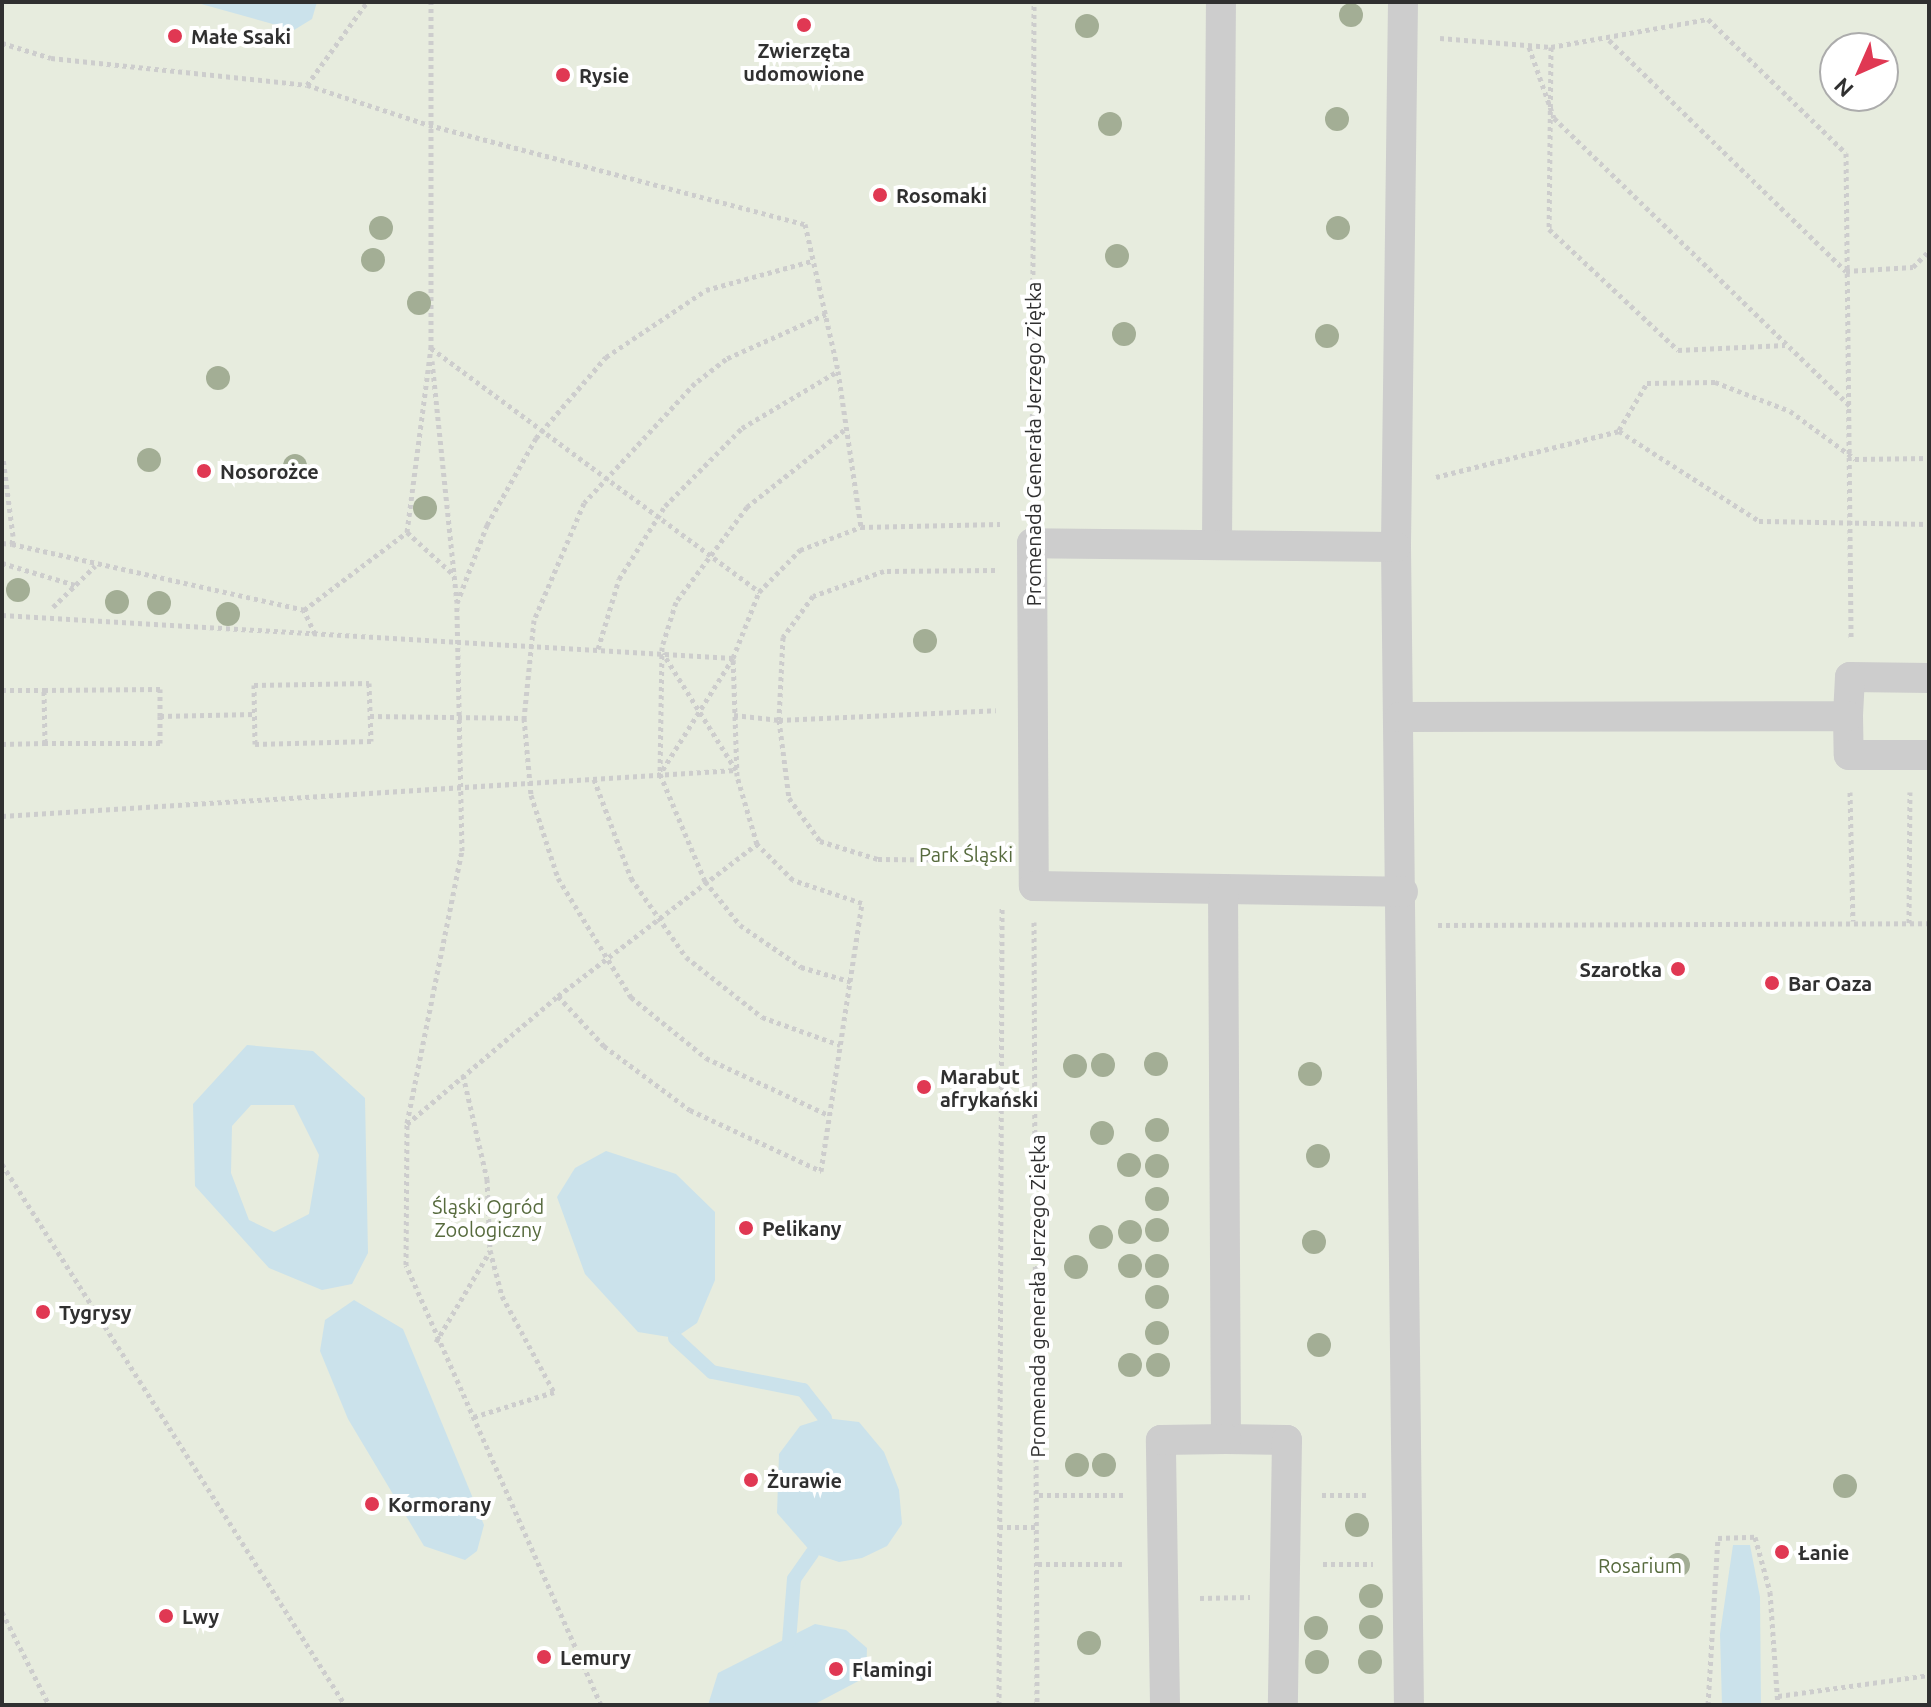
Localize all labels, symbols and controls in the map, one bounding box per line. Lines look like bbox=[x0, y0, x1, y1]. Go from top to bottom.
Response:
marker: Zwierzęta udomowione bbox=[795, 16, 813, 34]
place label: Małe Ssaki bbox=[191, 24, 291, 48]
marker: Małe Ssaki bbox=[166, 27, 184, 45]
north arrow bbox=[1819, 32, 1899, 112]
place label: Zwierzęta udomowione bbox=[743, 38, 865, 85]
place label: Rysie bbox=[579, 63, 629, 87]
marker: Rysie bbox=[554, 66, 572, 84]
text: N bbox=[1828, 73, 1858, 103]
place label: Rosomaki bbox=[896, 183, 987, 207]
marker: Rosomaki bbox=[871, 186, 889, 204]
street label: Promenada Generała Jerzego Ziętka bbox=[1021, 282, 1045, 606]
place label: Nosorożce bbox=[220, 459, 319, 483]
marker: Nosorożce bbox=[195, 462, 213, 480]
park label: Park Śląski bbox=[919, 842, 1013, 866]
place label: Szarotka bbox=[1580, 957, 1662, 981]
marker: Szarotka bbox=[1669, 960, 1687, 978]
place label: Bar Oaza bbox=[1788, 971, 1872, 995]
marker: Bar Oaza bbox=[1763, 974, 1781, 992]
place label: Marabut afrykański bbox=[940, 1064, 1038, 1111]
marker: Marabut afrykański bbox=[915, 1078, 933, 1096]
street label: Promenada generała Jerzego Ziętka bbox=[1025, 1135, 1049, 1457]
park label: Śląski Ogród Zoologiczny bbox=[432, 1195, 544, 1242]
place label: Pelikany bbox=[762, 1216, 841, 1240]
marker: Pelikany bbox=[737, 1219, 755, 1237]
place label: Tygrysy bbox=[59, 1300, 131, 1324]
marker: Tygrysy bbox=[34, 1303, 52, 1321]
place label: Żurawie bbox=[767, 1468, 842, 1492]
marker: Żurawie bbox=[742, 1471, 760, 1489]
place label: Kormorany bbox=[388, 1492, 491, 1516]
marker: Kormorany bbox=[363, 1495, 381, 1513]
place label: Łanie bbox=[1798, 1540, 1849, 1564]
marker: Łanie bbox=[1773, 1543, 1791, 1561]
park label: Rosarium bbox=[1598, 1553, 1682, 1577]
place label: Lwy bbox=[182, 1604, 219, 1628]
marker: Lwy bbox=[157, 1607, 175, 1625]
place label: Lemury bbox=[560, 1645, 631, 1669]
marker: Lemury bbox=[535, 1648, 553, 1666]
place label: Flamingi bbox=[852, 1657, 932, 1681]
marker: Flamingi bbox=[827, 1660, 845, 1678]

